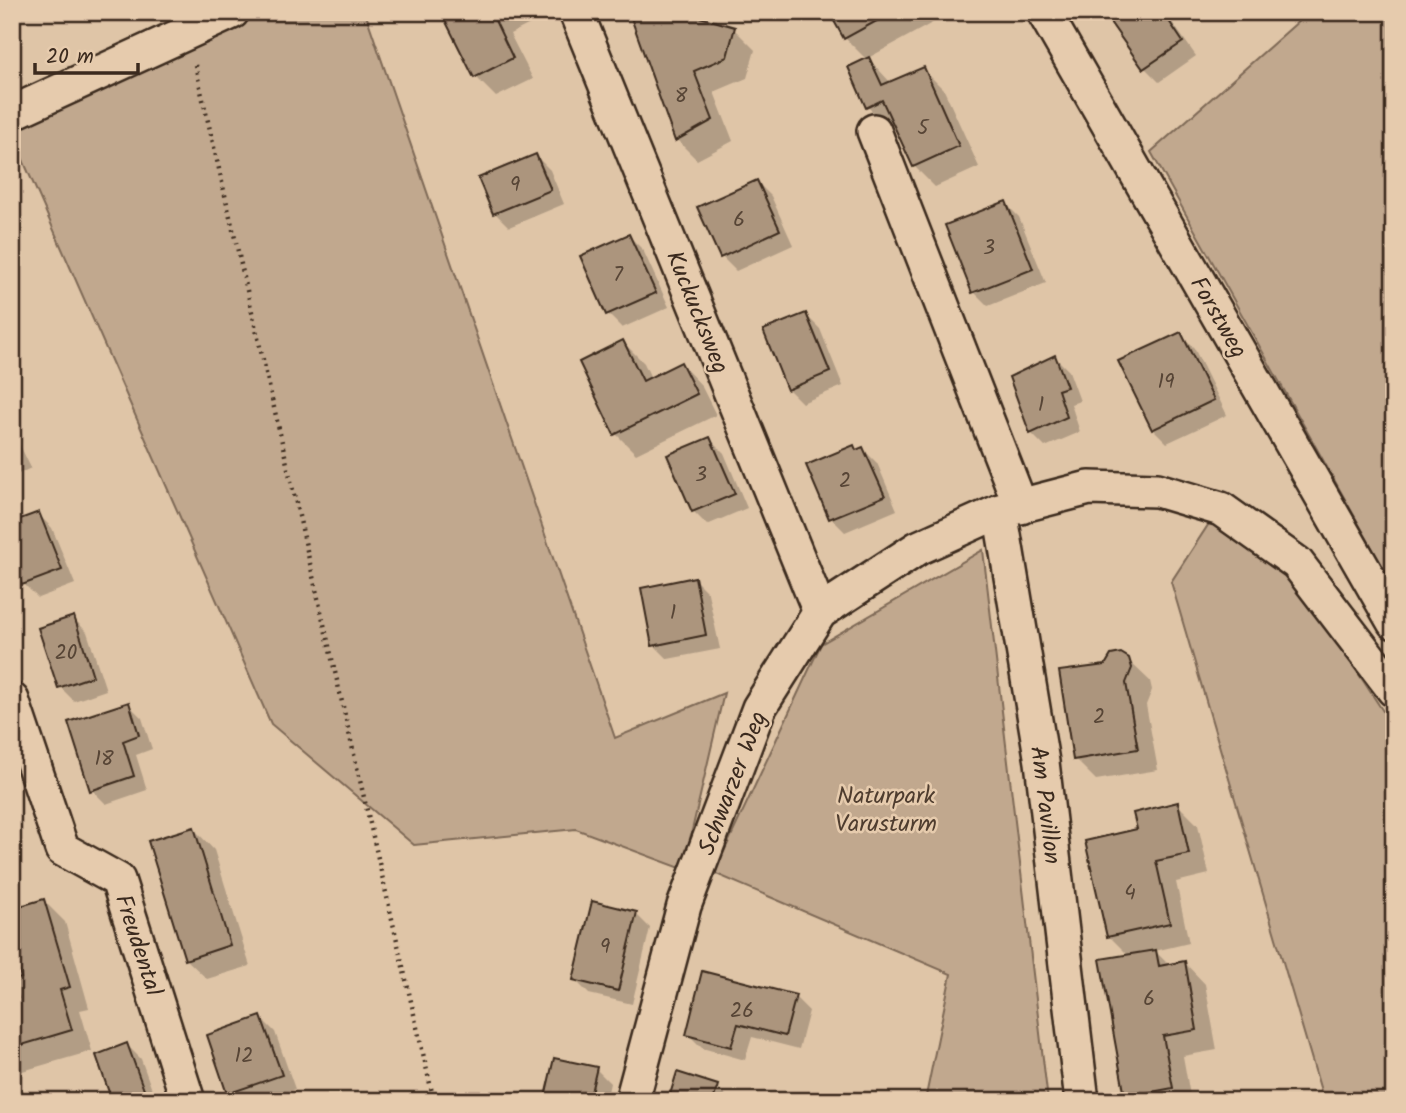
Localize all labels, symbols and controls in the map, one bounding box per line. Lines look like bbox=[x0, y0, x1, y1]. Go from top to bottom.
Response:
scale bar bbox=[35, 32, 138, 76]
text: 20 m bbox=[46, 41, 94, 74]
house number: 8 bbox=[675, 80, 688, 113]
house number: 5 bbox=[917, 112, 930, 145]
house number: 9 bbox=[510, 169, 520, 202]
house number: 6 bbox=[733, 204, 745, 237]
house number: 3 bbox=[983, 232, 995, 265]
street label: Kuckucksweg bbox=[654, 245, 739, 380]
house number: 7 bbox=[613, 259, 624, 292]
street label: Forstweg bbox=[1179, 269, 1257, 366]
house number: 19 bbox=[1158, 366, 1174, 399]
house number: 1 bbox=[1038, 389, 1044, 422]
house number: 3 bbox=[695, 459, 707, 492]
house number: 2 bbox=[839, 465, 851, 498]
house number: 1 bbox=[670, 597, 676, 630]
house number: 20 bbox=[55, 637, 77, 670]
house number: 2 bbox=[1093, 701, 1105, 734]
street label: Schwarzer Weg bbox=[688, 706, 779, 861]
house number: 18 bbox=[94, 743, 114, 776]
street label: Am Pavillon bbox=[1018, 744, 1071, 867]
park label: Naturpark Varusturm bbox=[835, 777, 937, 844]
house number: 4 bbox=[1124, 877, 1136, 910]
street label: Freudental bbox=[103, 890, 172, 1001]
house number: 9 bbox=[600, 931, 610, 964]
house number: 6 bbox=[1143, 983, 1155, 1016]
house number: 26 bbox=[730, 995, 754, 1028]
house number: 12 bbox=[235, 1040, 253, 1073]

